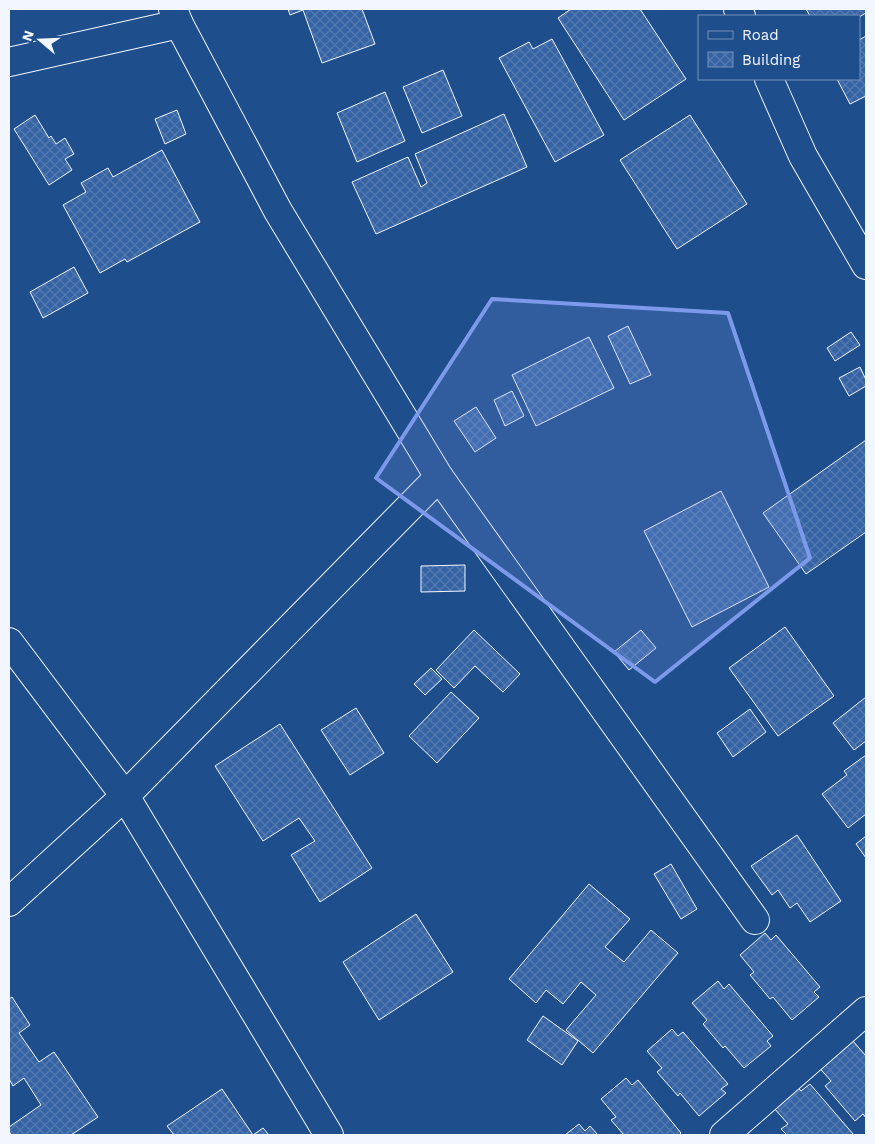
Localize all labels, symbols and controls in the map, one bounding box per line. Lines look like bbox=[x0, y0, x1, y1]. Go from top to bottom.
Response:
north arrow bbox=[15, 15, 65, 65]
legend bbox=[698, 15, 860, 80]
text: Road bbox=[742, 26, 779, 44]
text: N bbox=[18, 28, 37, 43]
text: Building bbox=[742, 51, 800, 69]

